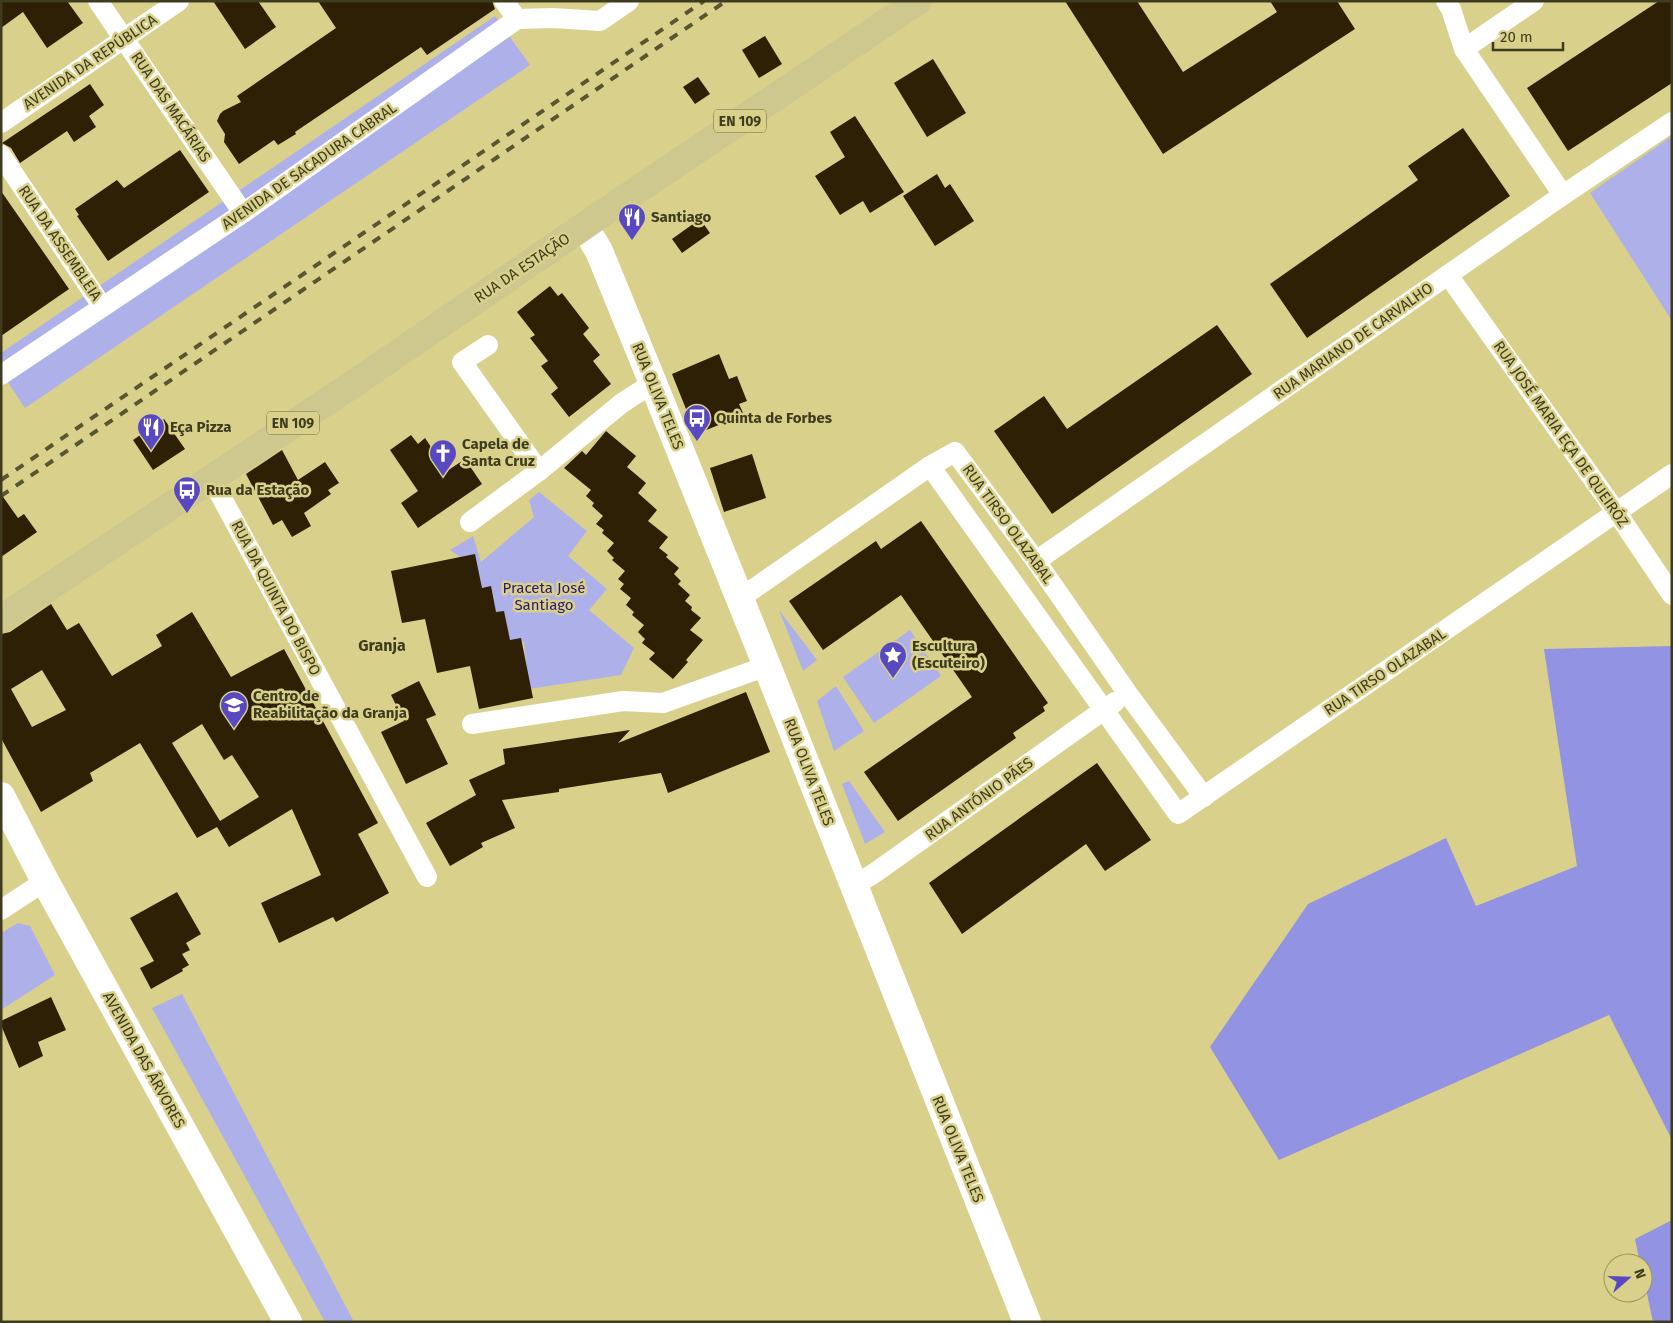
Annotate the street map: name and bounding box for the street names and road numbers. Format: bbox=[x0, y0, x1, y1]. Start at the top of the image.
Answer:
street label: AVENIDA DA REPÚBLICA bbox=[20, 10, 161, 113]
street label: RUA DAS MACÁRIAS bbox=[127, 49, 215, 165]
street label: AVENIDA DE SACADURA CABRAL bbox=[218, 98, 400, 233]
road number: EN 109 bbox=[714, 110, 766, 132]
street label: RUA DA ASSEMBLEIA bbox=[15, 182, 106, 305]
street label: RUA DA ESTAÇÃO bbox=[471, 229, 573, 307]
street label: RUA MARIANO DE CARVALHO bbox=[1270, 279, 1436, 403]
street label: RUA JOSÉ MARIA EÇA DE QUEIRÓZ bbox=[1490, 338, 1632, 531]
street label: RUA OLIVA TELES bbox=[628, 340, 688, 452]
road number: EN 109 bbox=[267, 412, 319, 434]
street label: RUA TIRSO OLAZABAL bbox=[959, 461, 1058, 588]
street label: RUA DA QUINTA DO BISPO bbox=[227, 517, 325, 679]
street label: RUA TIRSO OLAZABAL bbox=[1321, 624, 1450, 719]
street label: RUA OLIVA TELES bbox=[780, 716, 838, 828]
street label: RUA ANTÓNIO PÃES bbox=[921, 754, 1037, 844]
street label: AVENIDA DAS ÁRVORES bbox=[99, 989, 189, 1131]
street label: RUA OLIVA TELES bbox=[928, 1093, 988, 1205]

